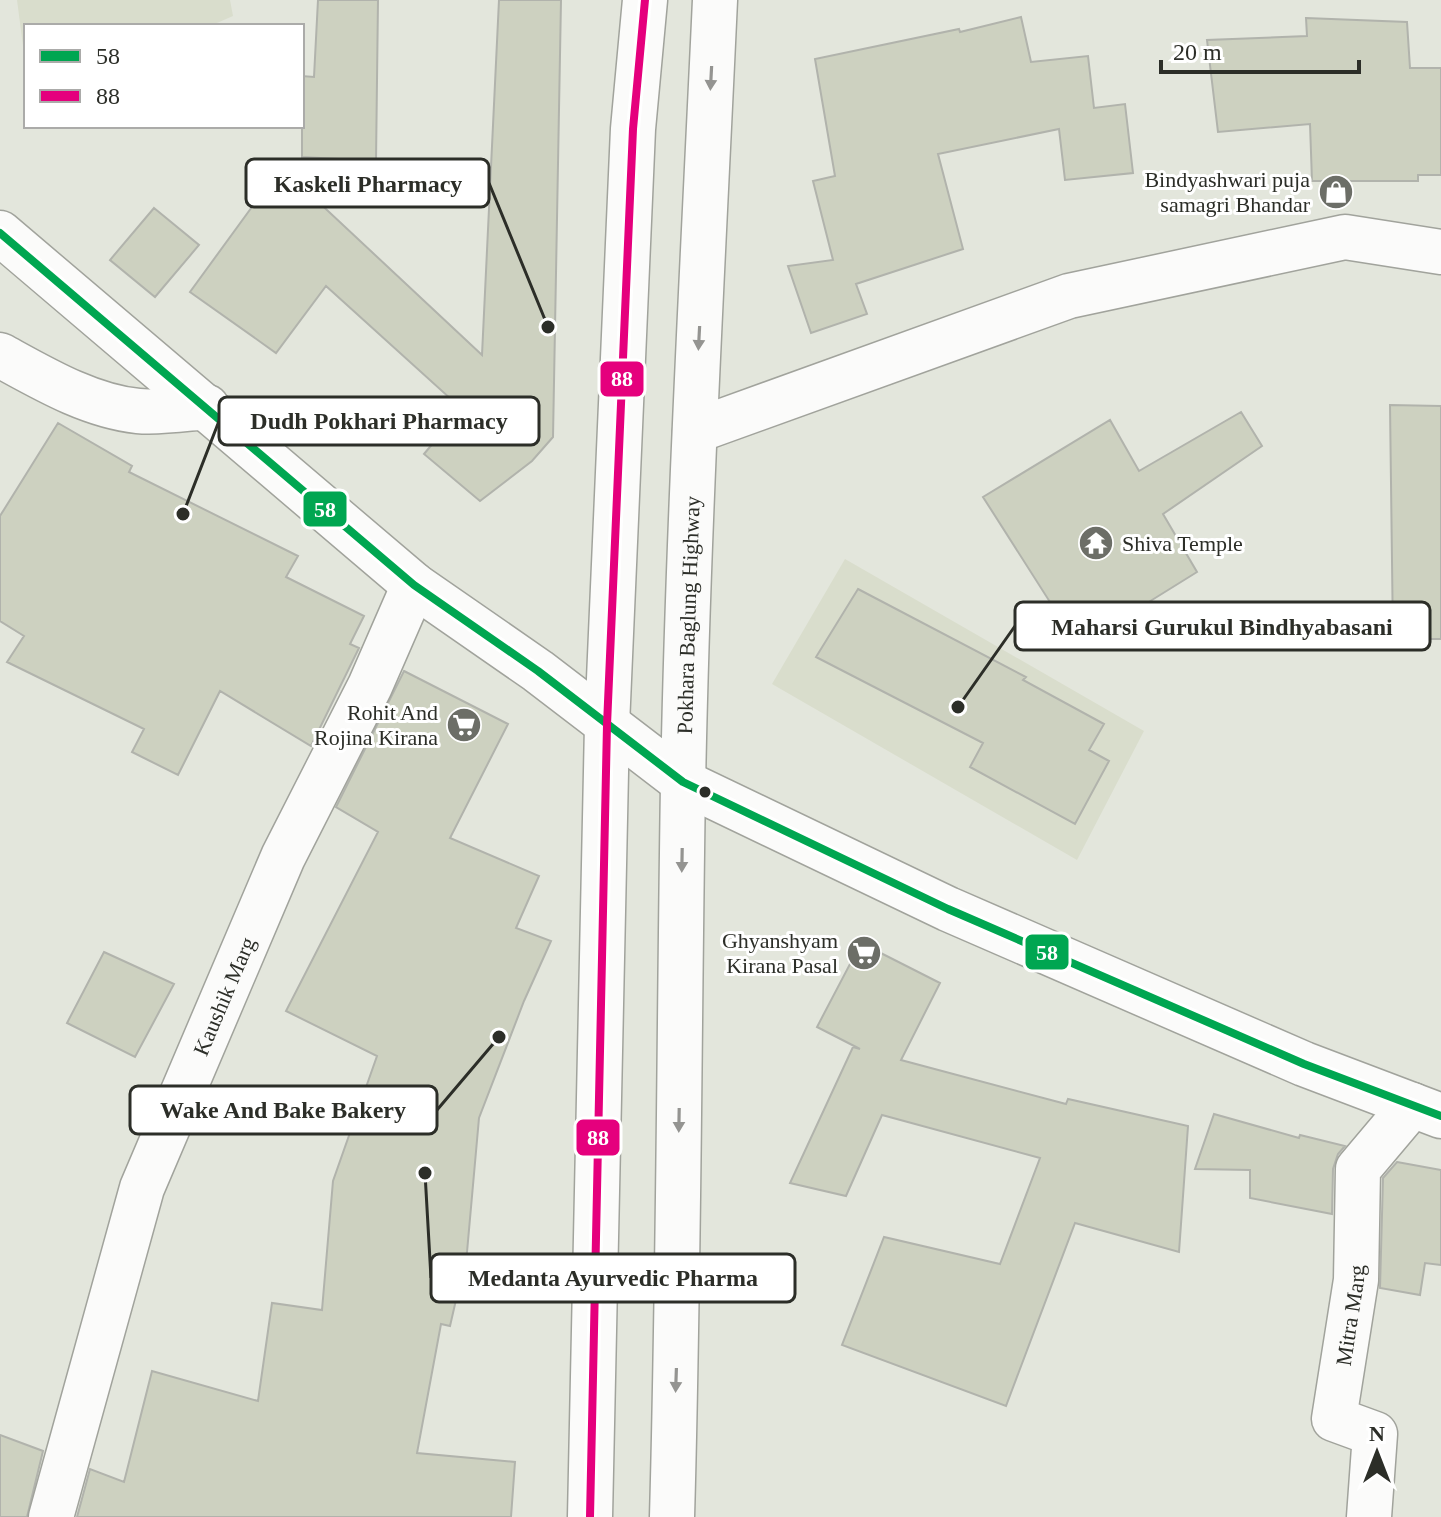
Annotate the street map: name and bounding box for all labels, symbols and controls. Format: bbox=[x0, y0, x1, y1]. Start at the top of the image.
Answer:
legend bbox=[24, 24, 304, 128]
scale bar bbox=[1161, 24, 1359, 74]
text: 20 m bbox=[1173, 39, 1222, 65]
text: 58 bbox=[96, 43, 120, 69]
one-way arrow bbox=[705, 66, 718, 91]
text: 88 bbox=[96, 83, 120, 109]
callout: Kaskeli Pharmacy bbox=[246, 159, 489, 207]
place label: Bindyashwari puja samagri Bhandar bbox=[1144, 167, 1311, 217]
text: Kaskeli Pharmacy bbox=[274, 171, 462, 197]
shop icon: Bindyashwari puja samagri Bhandar bbox=[1317, 173, 1355, 211]
one-way arrow bbox=[692, 326, 705, 351]
line badge: 88 bbox=[599, 360, 645, 398]
text: 88 bbox=[611, 366, 633, 391]
callout: Dudh Pokhari Pharmacy bbox=[219, 397, 539, 445]
text: Dudh Pokhari Pharmacy bbox=[250, 408, 508, 434]
line badge: 58 bbox=[302, 490, 348, 528]
street label: Pokhara Baglung Highway bbox=[672, 496, 705, 735]
text: 58 bbox=[314, 497, 336, 522]
temple icon: Shiva Temple bbox=[1077, 524, 1115, 562]
place label: Shiva Temple bbox=[1122, 531, 1243, 556]
callout: Maharsi Gurukul Bindhyabasani bbox=[1015, 602, 1430, 650]
text: Maharsi Gurukul Bindhyabasani bbox=[1051, 614, 1393, 640]
place label: Rohit And Rojina Kirana bbox=[314, 700, 438, 750]
supermarket icon: Rohit And Rojina Kirana bbox=[445, 706, 483, 744]
unlabelled marker bbox=[697, 784, 713, 800]
one-way arrow bbox=[676, 848, 688, 873]
place label: Ghyanshyam Kirana Pasal bbox=[722, 928, 838, 978]
street label: Kaushik Marg bbox=[188, 933, 260, 1059]
line badge: 58 bbox=[1024, 933, 1070, 971]
supermarket icon: Ghyanshyam Kirana Pasal bbox=[845, 934, 883, 972]
text: 58 bbox=[1036, 940, 1058, 965]
callout: Wake And Bake Bakery bbox=[130, 1086, 437, 1134]
text: Wake And Bake Bakery bbox=[160, 1097, 406, 1123]
one-way arrow bbox=[673, 1108, 686, 1133]
line badge: 88 bbox=[575, 1118, 621, 1157]
text: 88 bbox=[587, 1125, 609, 1150]
callout: Medanta Ayurvedic Pharma bbox=[431, 1254, 795, 1302]
text: Medanta Ayurvedic Pharma bbox=[468, 1265, 758, 1291]
street label: Mitra Marg bbox=[1331, 1265, 1369, 1367]
one-way arrow bbox=[670, 1368, 682, 1393]
north arrow bbox=[1337, 1413, 1417, 1493]
text: N bbox=[1369, 1421, 1385, 1446]

